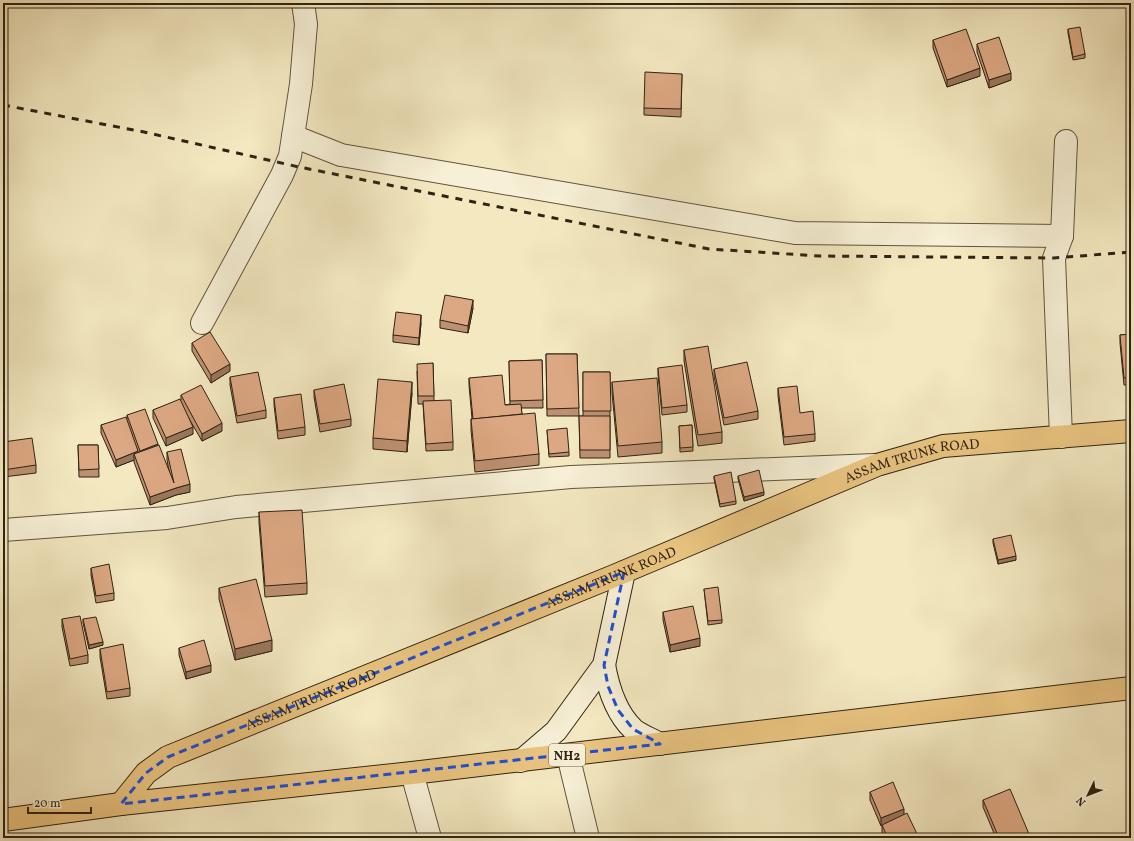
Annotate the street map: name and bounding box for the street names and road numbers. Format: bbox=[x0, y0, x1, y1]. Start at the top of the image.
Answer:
street label: ASSAM TRUNK ROAD bbox=[842, 435, 980, 489]
street label: ASSAM TRUNK ROAD bbox=[543, 543, 680, 614]
street label: ASSAM TRUNK ROAD bbox=[243, 665, 380, 736]
road number: NH2 bbox=[549, 744, 585, 766]

